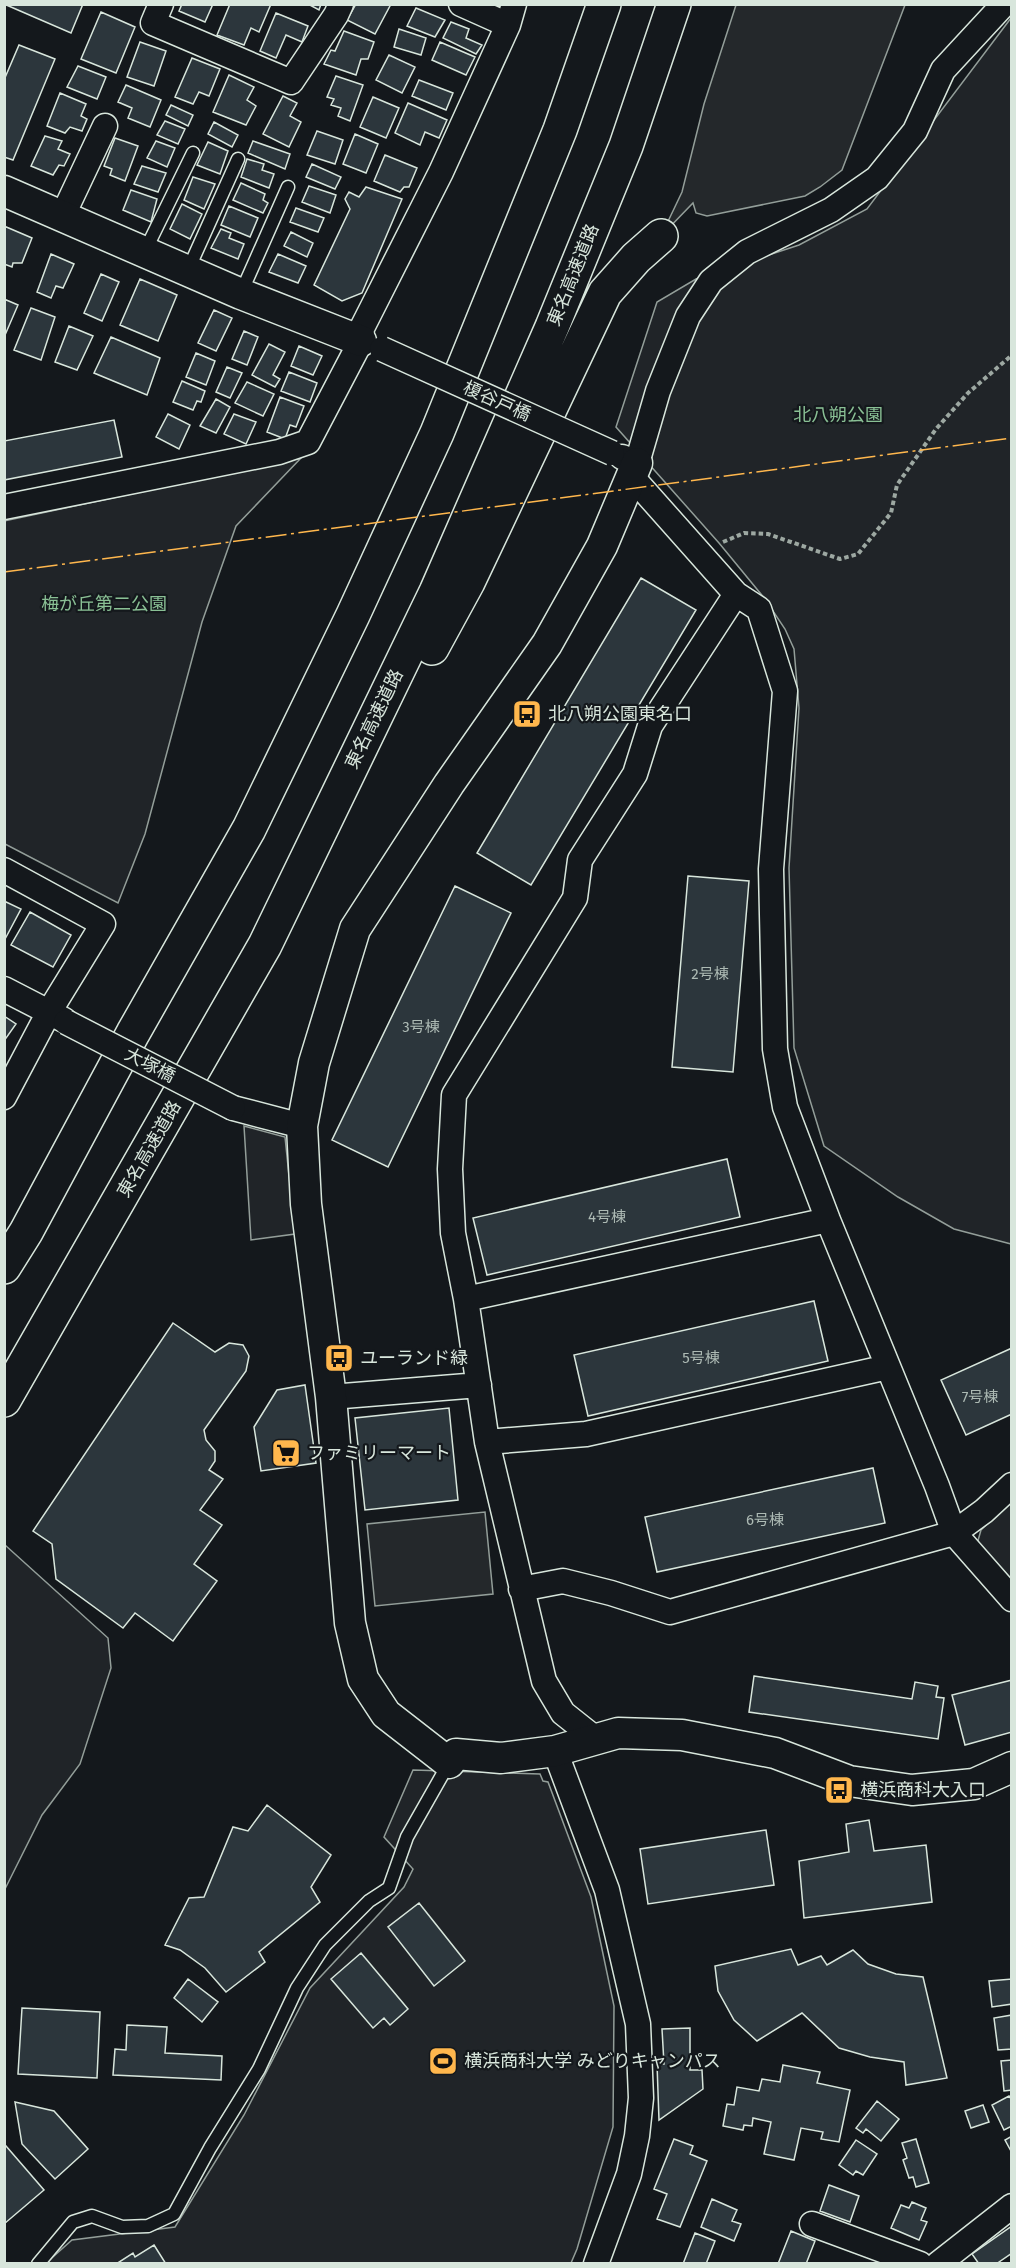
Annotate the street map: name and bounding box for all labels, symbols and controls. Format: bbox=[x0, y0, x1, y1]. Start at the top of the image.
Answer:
street label: 東名高速道路 bbox=[543, 221, 603, 329]
street label: 榎谷戸橋 bbox=[460, 376, 534, 426]
park label: 北八朔公園 bbox=[793, 404, 883, 426]
park label: 梅が丘第二公園 bbox=[41, 593, 167, 615]
street label: 東名高速道路 bbox=[340, 666, 408, 772]
bus stop icon: 北八朔公園東名口 bbox=[511, 698, 543, 730]
place label: 北八朔公園東名口 bbox=[548, 703, 692, 725]
house number: 2号棟 bbox=[691, 965, 729, 983]
house number: 3号棟 bbox=[402, 1018, 440, 1036]
street label: 大塚橋 bbox=[121, 1043, 179, 1087]
street label: 東名高速道路 bbox=[112, 1097, 186, 1201]
house number: 4号棟 bbox=[588, 1208, 626, 1226]
bus stop icon: ユーランド緑 bbox=[323, 1342, 355, 1374]
place label: ユーランド緑 bbox=[360, 1347, 468, 1369]
house number: 5号棟 bbox=[682, 1349, 720, 1367]
house number: 7号棟 bbox=[962, 1388, 998, 1406]
supermarket icon: ファミリーマート bbox=[270, 1437, 302, 1469]
place label: ファミリーマート bbox=[307, 1442, 451, 1464]
house number: 6号棟 bbox=[746, 1511, 784, 1529]
bus stop icon: 横浜商科大入口 bbox=[823, 1774, 855, 1806]
place label: 横浜商科大入口 bbox=[860, 1779, 986, 1801]
sports icon: 横浜商科大学 みどりキャンパス bbox=[427, 2045, 459, 2077]
place label: 横浜商科大学 みどりキャンパス bbox=[464, 2050, 721, 2072]

